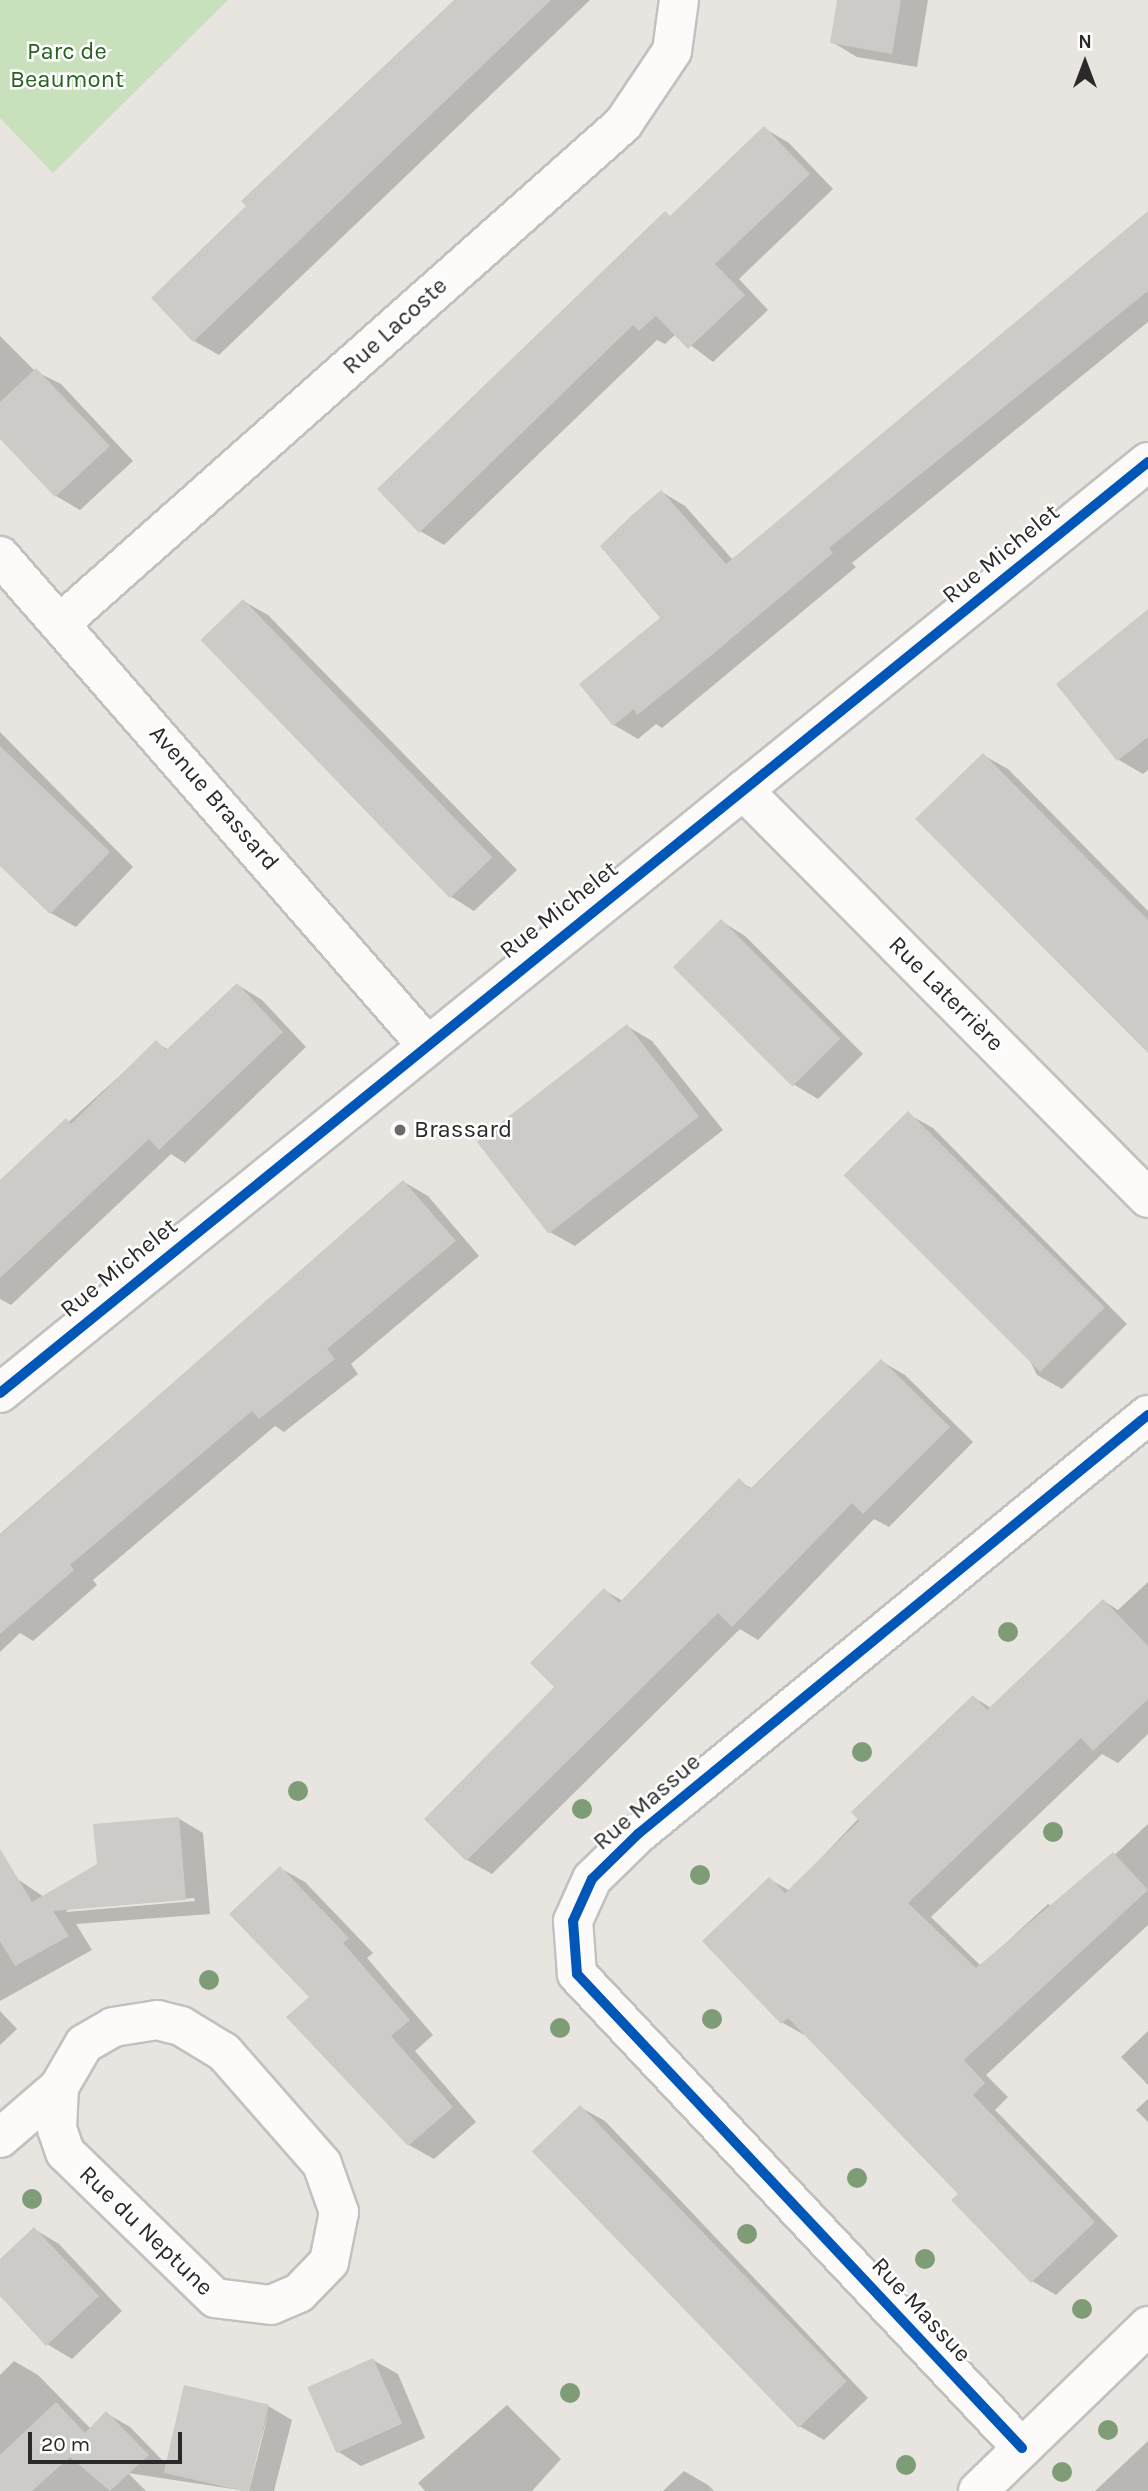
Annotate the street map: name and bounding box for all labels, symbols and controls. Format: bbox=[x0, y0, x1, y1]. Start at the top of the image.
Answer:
north arrow bbox=[1050, 28, 1120, 98]
text: N bbox=[1078, 31, 1092, 53]
park label: Parc de Beaumont bbox=[10, 38, 124, 94]
street label: Rue Lacoste bbox=[337, 271, 453, 381]
street label: Rue Michelet bbox=[937, 498, 1065, 610]
street label: Avenue Brassard bbox=[143, 720, 285, 876]
street label: Rue Michelet bbox=[494, 855, 624, 965]
street label: Rue Laterrière bbox=[882, 930, 1010, 1058]
place label: Brassard bbox=[414, 1116, 512, 1144]
marker: Brassard bbox=[392, 1122, 408, 1138]
street label: Rue Michelet bbox=[55, 1212, 183, 1324]
street label: Rue Massue bbox=[587, 1748, 707, 1856]
street label: Rue du Neptune bbox=[73, 2160, 219, 2302]
street label: Rue Massue bbox=[865, 2252, 977, 2368]
scale bar bbox=[32, 2418, 186, 2462]
text: 20 m bbox=[41, 2432, 90, 2456]

